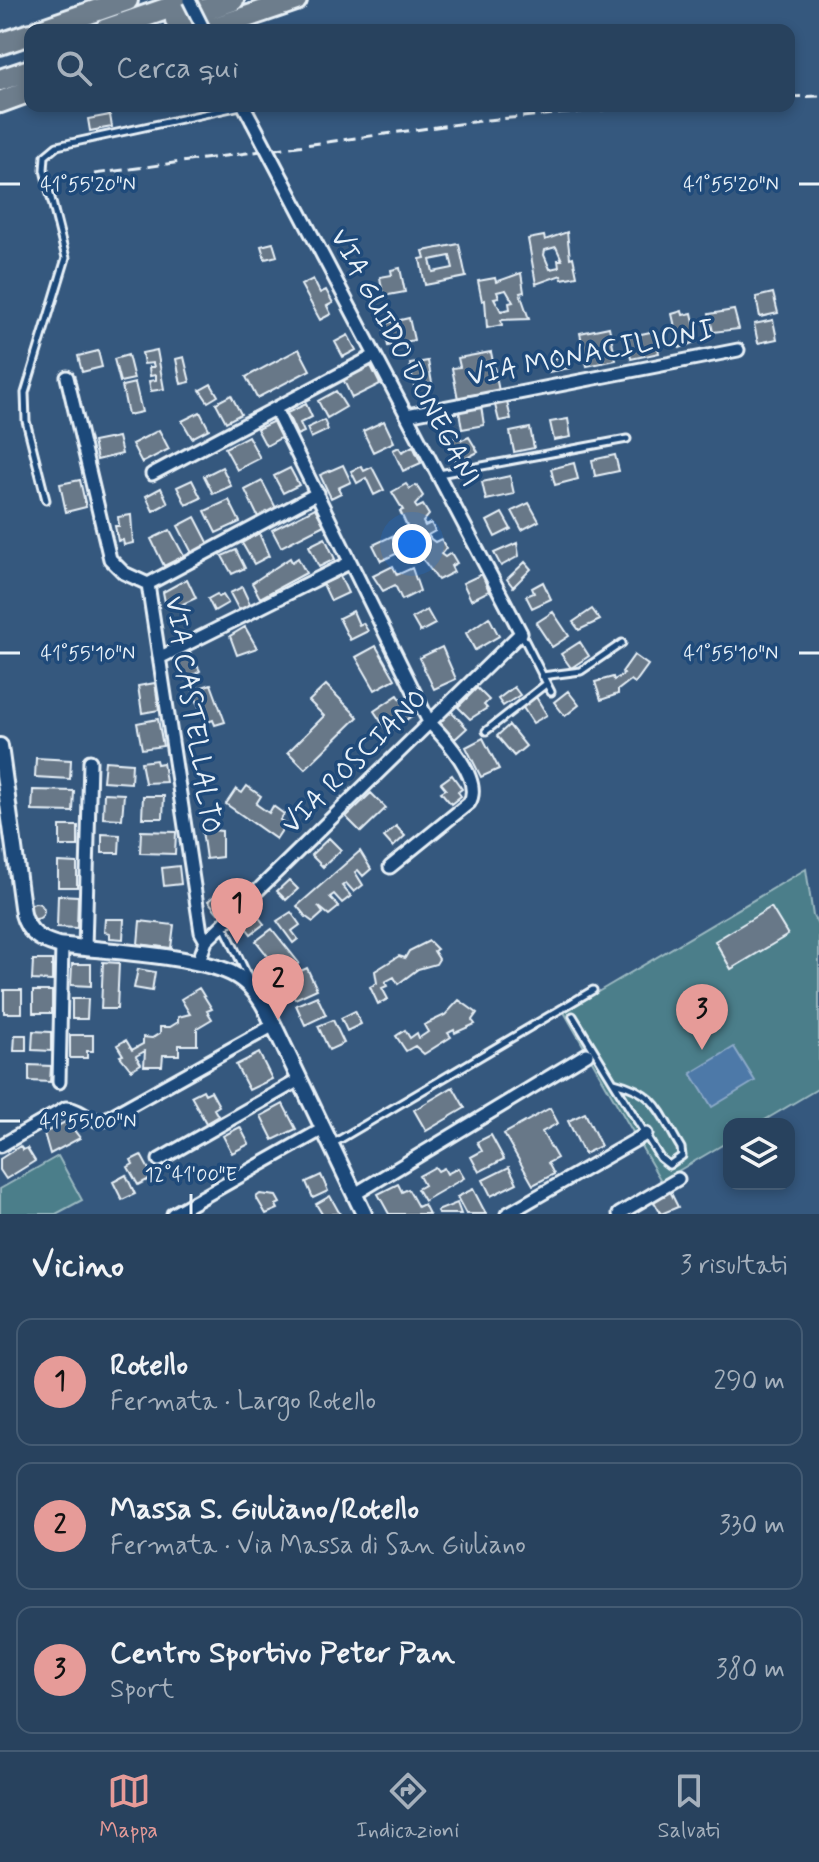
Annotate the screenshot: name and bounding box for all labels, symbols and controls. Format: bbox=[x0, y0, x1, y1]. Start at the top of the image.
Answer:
search box bbox=[24, 24, 795, 112]
icon: search bbox=[52, 46, 96, 90]
text: Cerca qui bbox=[116, 49, 239, 88]
text: 41°55'20"N bbox=[40, 172, 136, 199]
text: 41°55'20"N bbox=[683, 172, 779, 199]
street label: VIA GUIDO DONEGANI bbox=[320, 222, 488, 494]
street label: VIA MONACILIONI bbox=[465, 312, 717, 396]
your location bbox=[392, 524, 432, 564]
street label: VIA CASTELLALTO bbox=[155, 594, 229, 836]
text: 41°55'10"N bbox=[41, 641, 135, 668]
text: 41°55'10"N bbox=[684, 641, 778, 668]
street label: VIA ROSCIANO bbox=[274, 681, 436, 843]
pin: 1 bbox=[211, 878, 263, 944]
pin: 2 bbox=[252, 954, 304, 1020]
pin: 3 bbox=[676, 984, 728, 1050]
text: 41°55'00"N bbox=[39, 1109, 137, 1136]
map controls bbox=[723, 1118, 795, 1190]
button: layers bbox=[723, 1118, 795, 1190]
text: 12°41'00"E bbox=[145, 1162, 237, 1189]
text: Vicino bbox=[32, 1244, 124, 1289]
text: 3 risultati bbox=[680, 1249, 787, 1283]
text: Rotello bbox=[110, 1346, 188, 1385]
text: 1 bbox=[54, 1365, 66, 1399]
text: 290 m bbox=[713, 1365, 785, 1399]
text: Fermata · Largo Rotello bbox=[110, 1385, 376, 1419]
text: Massa S. Giuliano/Rotello bbox=[110, 1490, 419, 1529]
text: 2 bbox=[54, 1509, 66, 1543]
text: 330 m bbox=[719, 1509, 785, 1543]
text: Fermata · Via Massa di San Giuliano bbox=[110, 1529, 526, 1563]
text: Centro Sportivo Peter Pan bbox=[110, 1634, 455, 1673]
text: 3 bbox=[54, 1653, 66, 1687]
text: 380 m bbox=[716, 1653, 785, 1687]
text: Sport bbox=[110, 1673, 174, 1707]
tab: Mappa bbox=[99, 1769, 158, 1845]
tab: Indicazioni bbox=[356, 1769, 459, 1845]
tab: Salvati bbox=[658, 1769, 720, 1845]

